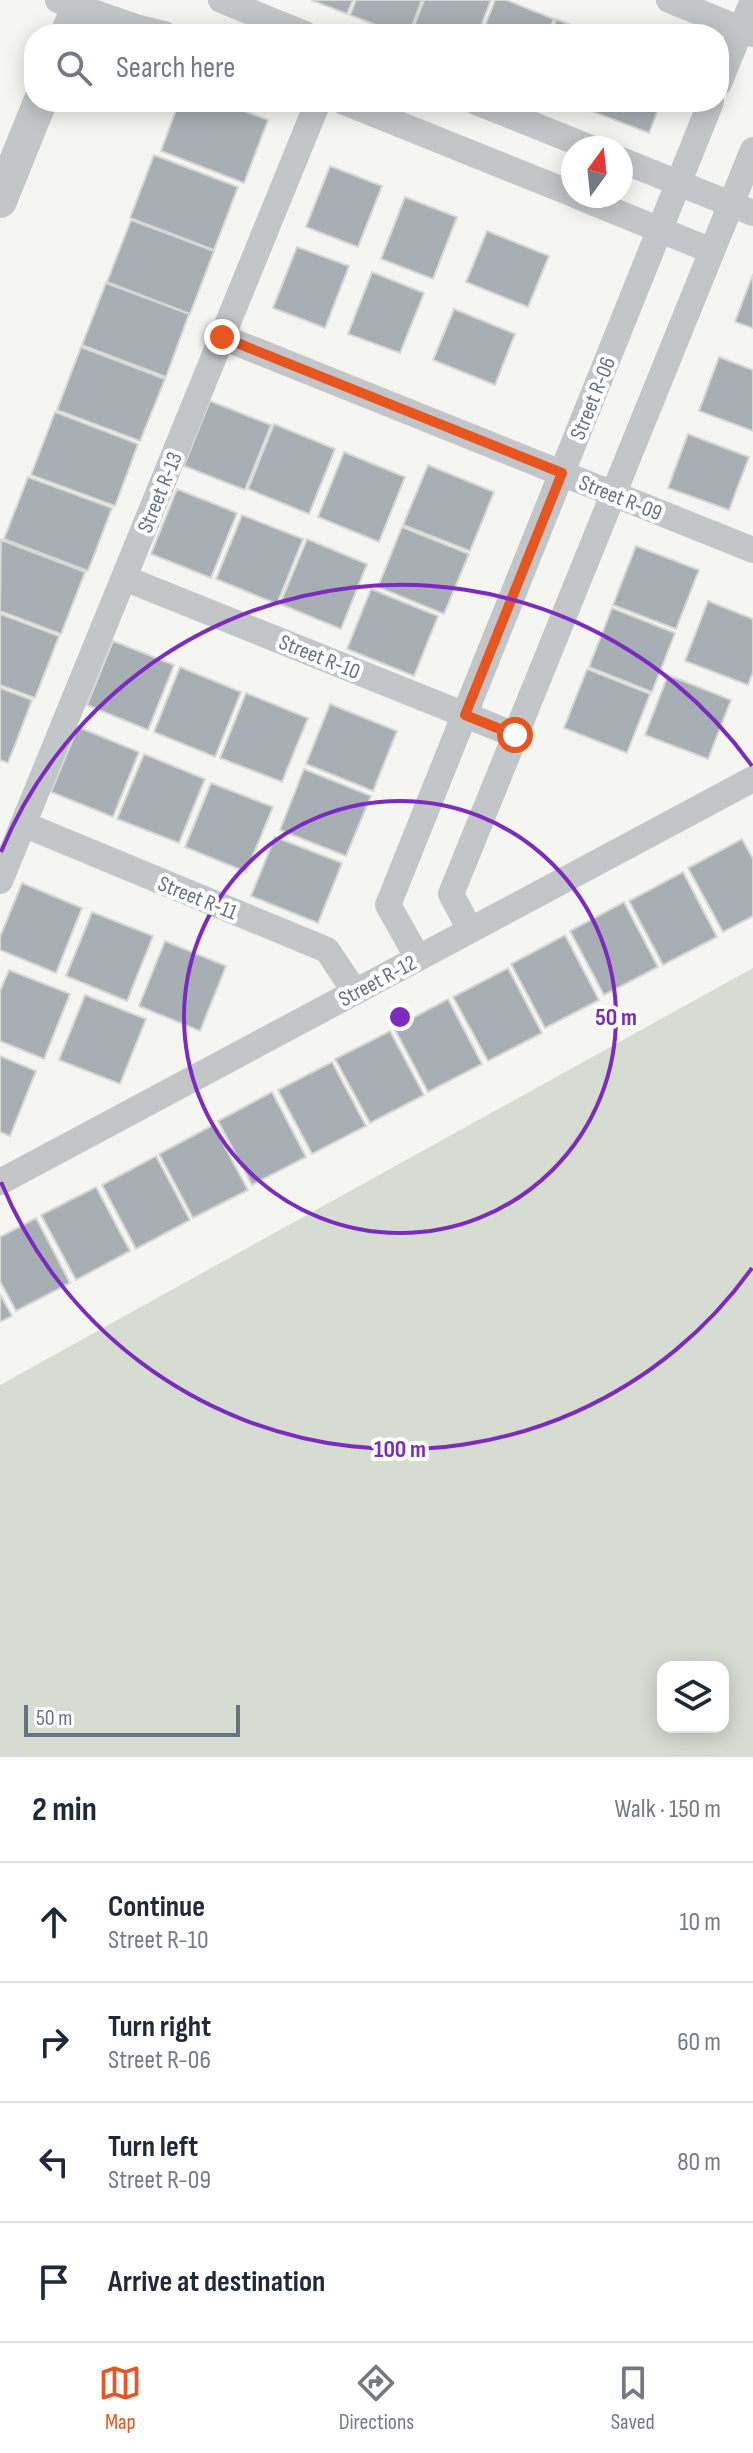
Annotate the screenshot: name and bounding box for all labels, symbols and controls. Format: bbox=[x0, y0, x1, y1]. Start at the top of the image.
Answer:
search box bbox=[24, 24, 729, 112]
icon: search bbox=[52, 46, 96, 90]
text: Search here bbox=[116, 50, 235, 86]
north arrow bbox=[561, 136, 633, 208]
route end bbox=[204, 319, 240, 355]
street label: Street R-06 bbox=[565, 353, 622, 444]
street label: Street R-13 bbox=[132, 448, 189, 537]
street label: Street R-09 bbox=[575, 470, 666, 527]
street label: Street R-10 bbox=[275, 629, 364, 686]
route start bbox=[497, 717, 533, 753]
street label: Street R-11 bbox=[154, 870, 241, 927]
street label: Street R-12 bbox=[334, 950, 421, 1013]
centre of rings bbox=[386, 1003, 414, 1031]
text: 50 m bbox=[595, 1003, 637, 1032]
text: 100 m bbox=[374, 1435, 426, 1464]
map controls bbox=[657, 1661, 729, 1733]
button: layers bbox=[657, 1661, 729, 1733]
scale bar bbox=[24, 1701, 240, 1737]
text: 50 m bbox=[36, 1705, 72, 1732]
text: 2 min bbox=[32, 1789, 97, 1830]
text: Walk · 150 m bbox=[615, 1794, 721, 1825]
text: Continue bbox=[108, 1889, 205, 1925]
icon: ahead bbox=[32, 1900, 76, 1944]
text: 10 m bbox=[679, 1907, 721, 1938]
text: Street R-10 bbox=[108, 1925, 209, 1956]
text: Turn right bbox=[108, 2009, 211, 2045]
icon: right bbox=[32, 2020, 76, 2064]
text: 60 m bbox=[677, 2027, 721, 2058]
text: Street R-06 bbox=[108, 2045, 211, 2076]
text: Turn left bbox=[108, 2129, 198, 2165]
icon: left bbox=[32, 2140, 76, 2184]
text: 80 m bbox=[677, 2147, 721, 2178]
text: Street R-09 bbox=[108, 2165, 211, 2196]
icon: arrive bbox=[32, 2260, 76, 2304]
text: Arrive at destination bbox=[108, 2264, 325, 2300]
tab: Map bbox=[98, 2361, 142, 2436]
tab: Directions bbox=[339, 2361, 414, 2436]
tab: Saved bbox=[611, 2361, 655, 2436]

